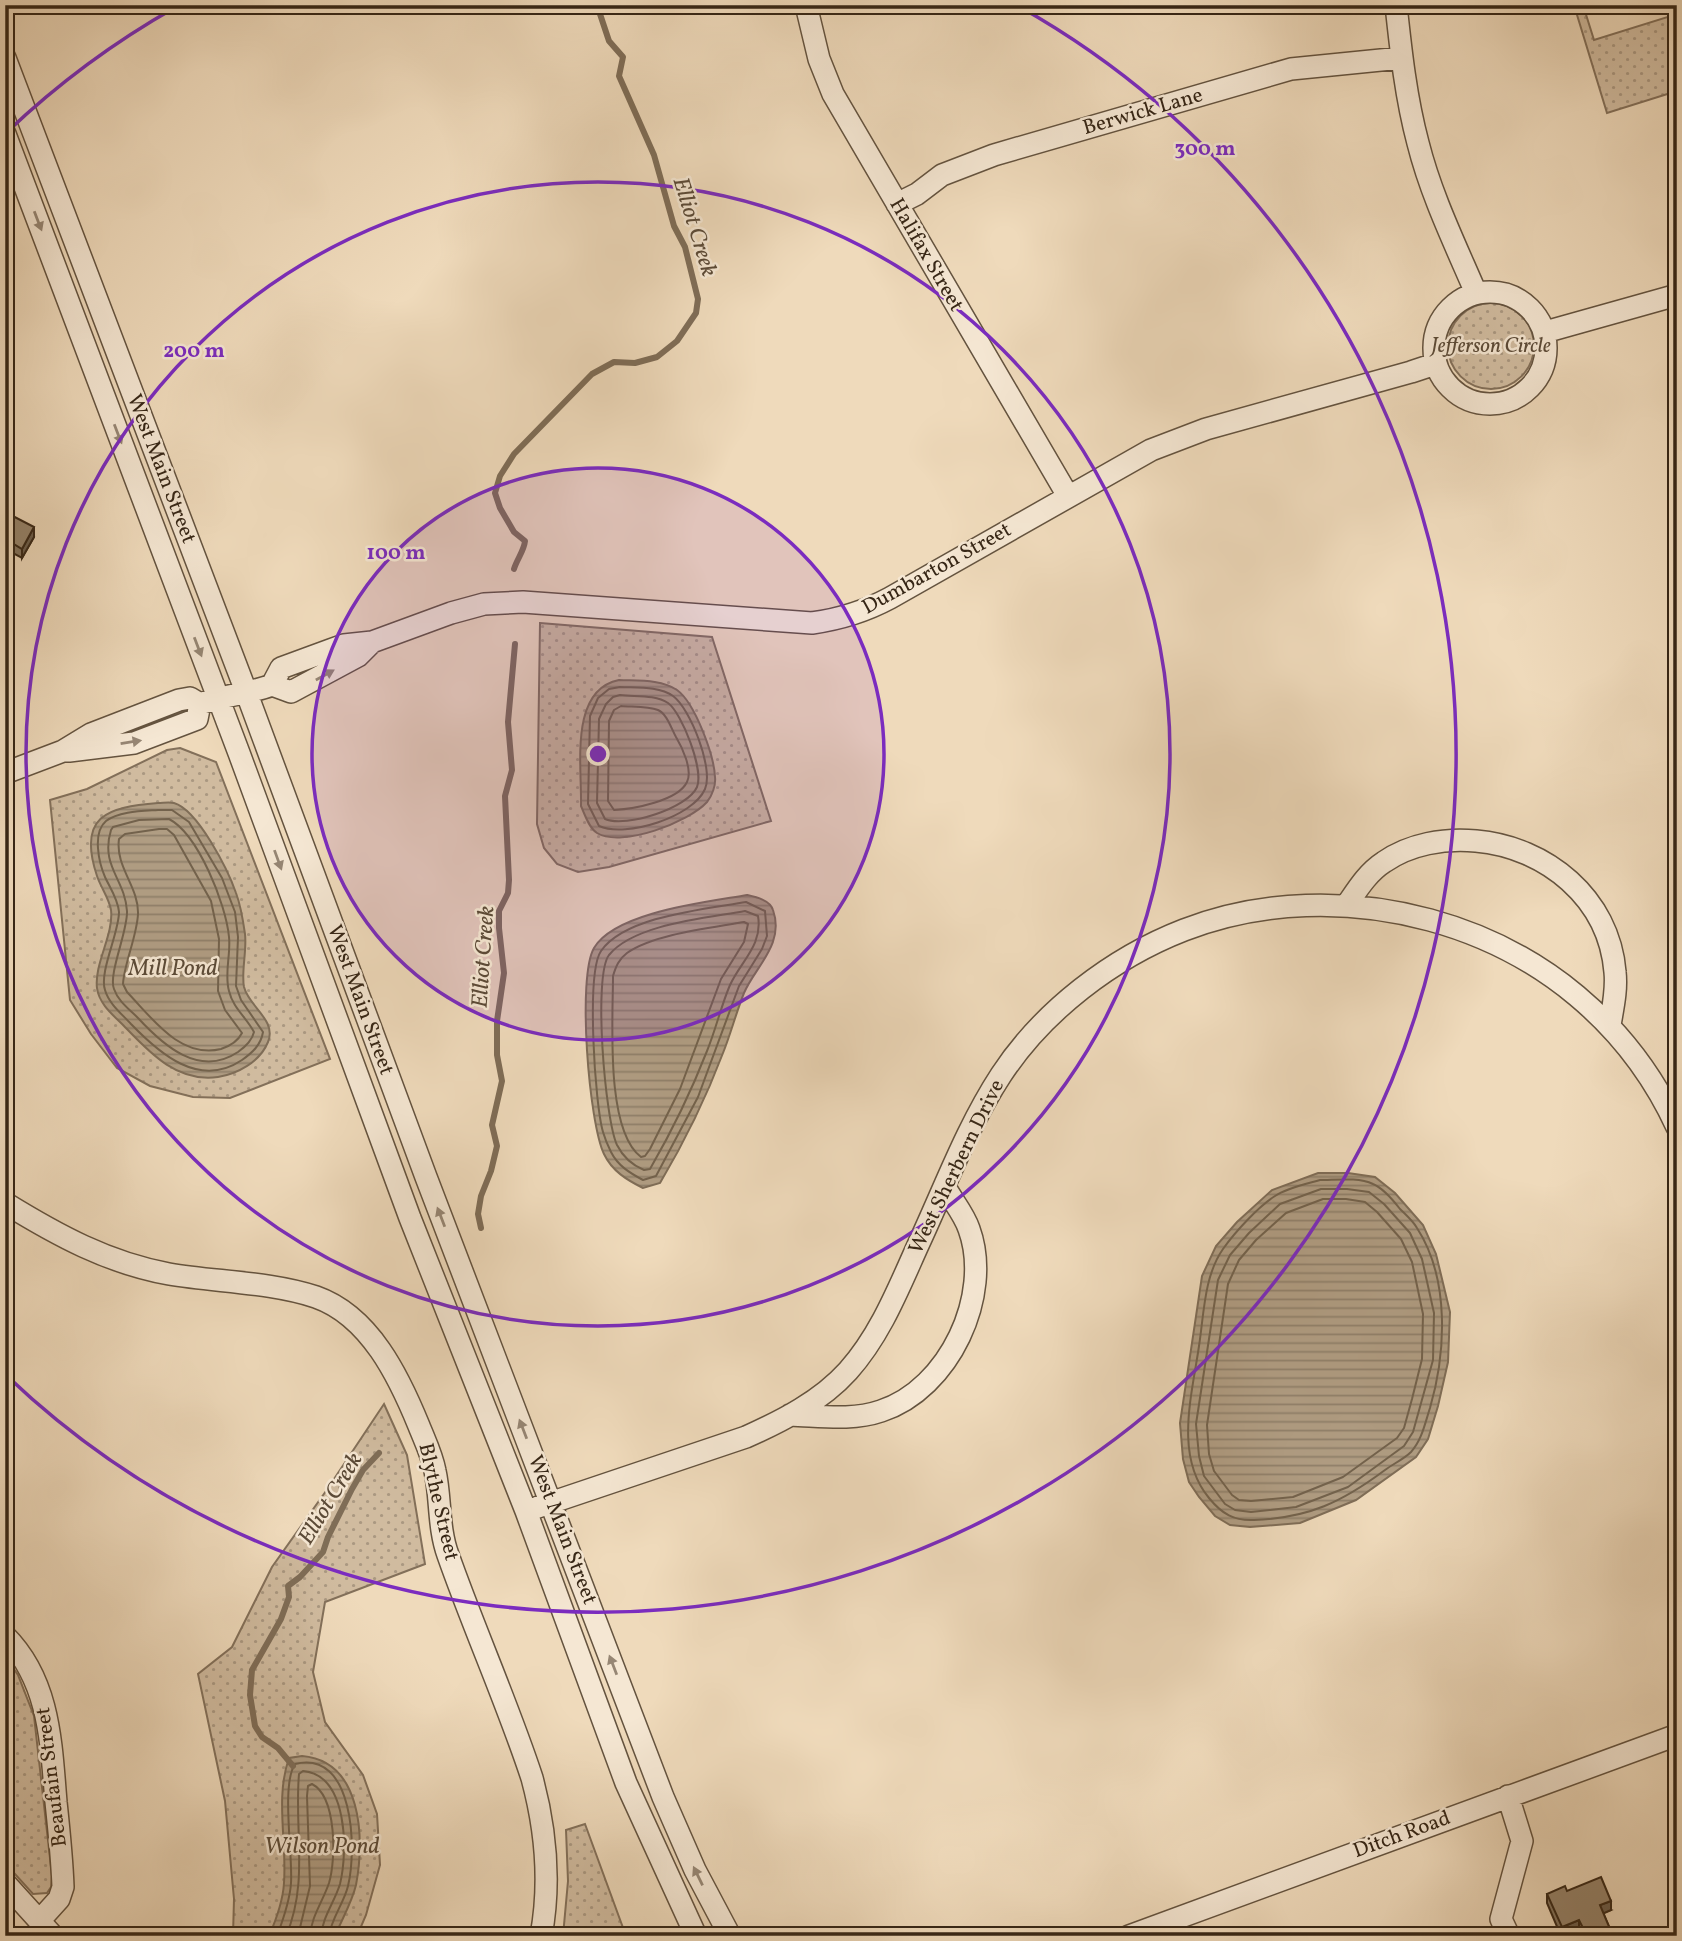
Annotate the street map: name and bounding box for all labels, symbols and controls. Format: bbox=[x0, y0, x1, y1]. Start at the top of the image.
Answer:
street label: Berwick Lane bbox=[1080, 81, 1206, 143]
text: 300 m bbox=[1175, 135, 1235, 164]
water label: Elliot Creek bbox=[664, 173, 724, 281]
street label: Halifax Street bbox=[882, 193, 970, 317]
one-way arrow bbox=[33, 211, 44, 232]
park label: Jefferson Circle bbox=[1429, 332, 1551, 361]
text: 200 m bbox=[163, 337, 225, 366]
street label: West Main Street bbox=[119, 390, 203, 548]
one-way arrow bbox=[113, 424, 124, 445]
street label: Dumbarton Street bbox=[857, 516, 1017, 622]
text: 100 m bbox=[366, 539, 426, 568]
one-way arrow bbox=[193, 637, 204, 658]
one-way arrow bbox=[315, 669, 334, 681]
one-way arrow bbox=[120, 736, 142, 747]
centre of rings bbox=[586, 742, 610, 766]
one-way arrow bbox=[273, 850, 284, 871]
water label: Elliot Creek bbox=[464, 904, 504, 1009]
street label: West Main Street bbox=[319, 921, 401, 1079]
water label: Mill Pond bbox=[127, 953, 218, 985]
street label: West Sherbern Drive bbox=[902, 1075, 1012, 1259]
one-way arrow bbox=[436, 1206, 447, 1227]
one-way arrow bbox=[518, 1419, 529, 1440]
street label: Blythe Street bbox=[410, 1440, 466, 1564]
water label: Elliot Creek bbox=[291, 1447, 371, 1551]
street label: West Main Street bbox=[520, 1451, 604, 1609]
one-way arrow bbox=[607, 1654, 618, 1675]
street label: Beaufain Street bbox=[29, 1705, 75, 1849]
street label: Ditch Road bbox=[1349, 1804, 1455, 1866]
water label: Wilson Pond bbox=[264, 1831, 380, 1863]
one-way arrow bbox=[692, 1866, 703, 1886]

